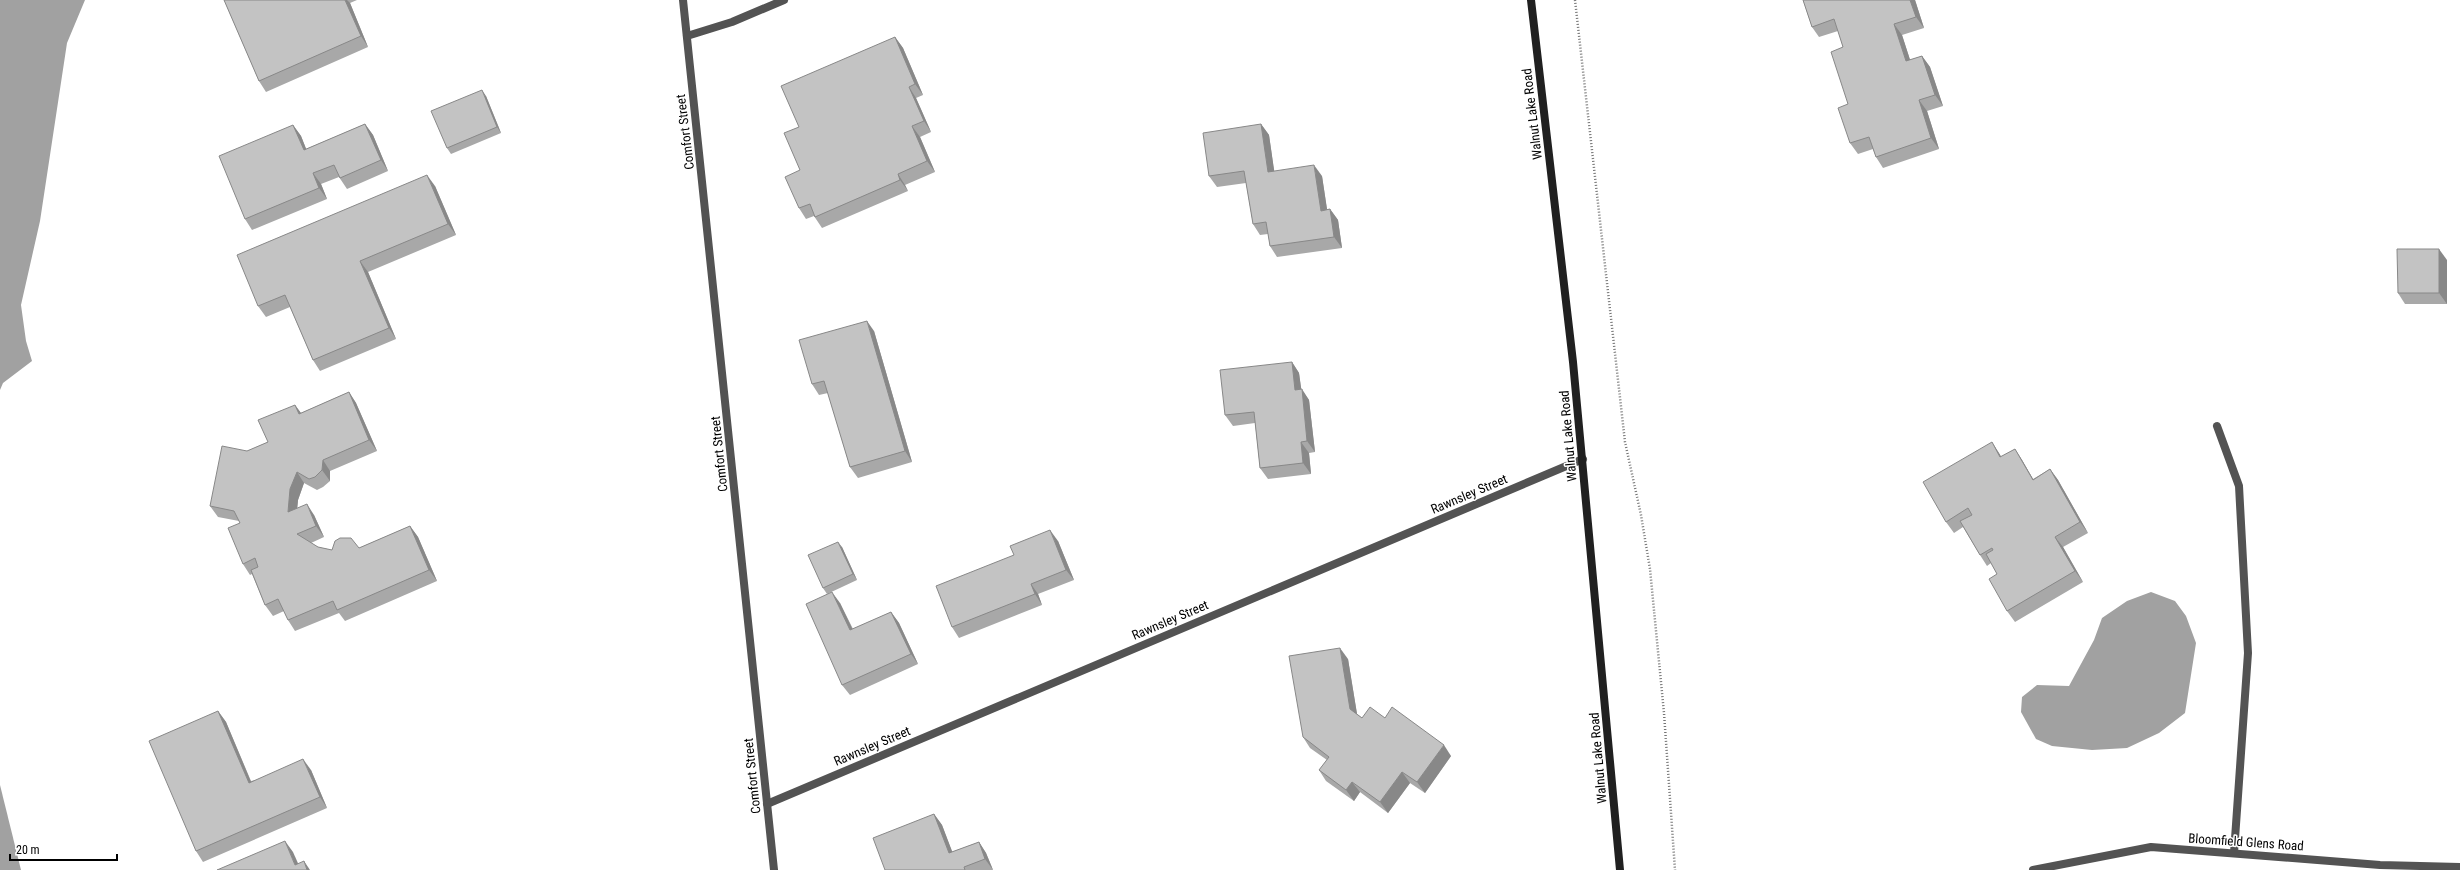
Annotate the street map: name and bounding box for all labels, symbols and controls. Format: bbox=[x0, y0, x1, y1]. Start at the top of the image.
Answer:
street label: Walnut Lake Road bbox=[1519, 68, 1545, 160]
street label: Comfort Street bbox=[673, 93, 697, 171]
street label: Walnut Lake Road bbox=[1557, 390, 1579, 482]
street label: Comfort Street bbox=[708, 415, 730, 493]
street label: Rawnsley Street bbox=[1428, 471, 1510, 517]
street label: Rawnsley Street bbox=[1129, 597, 1211, 643]
street label: Walnut Lake Road bbox=[1587, 712, 1609, 804]
street label: Rawnsley Street bbox=[831, 723, 913, 769]
street label: Comfort Street bbox=[741, 737, 763, 815]
street label: Bloomfield Glens Road bbox=[2188, 830, 2304, 854]
scale bar bbox=[10, 836, 117, 862]
text: 20 m bbox=[16, 843, 40, 857]

